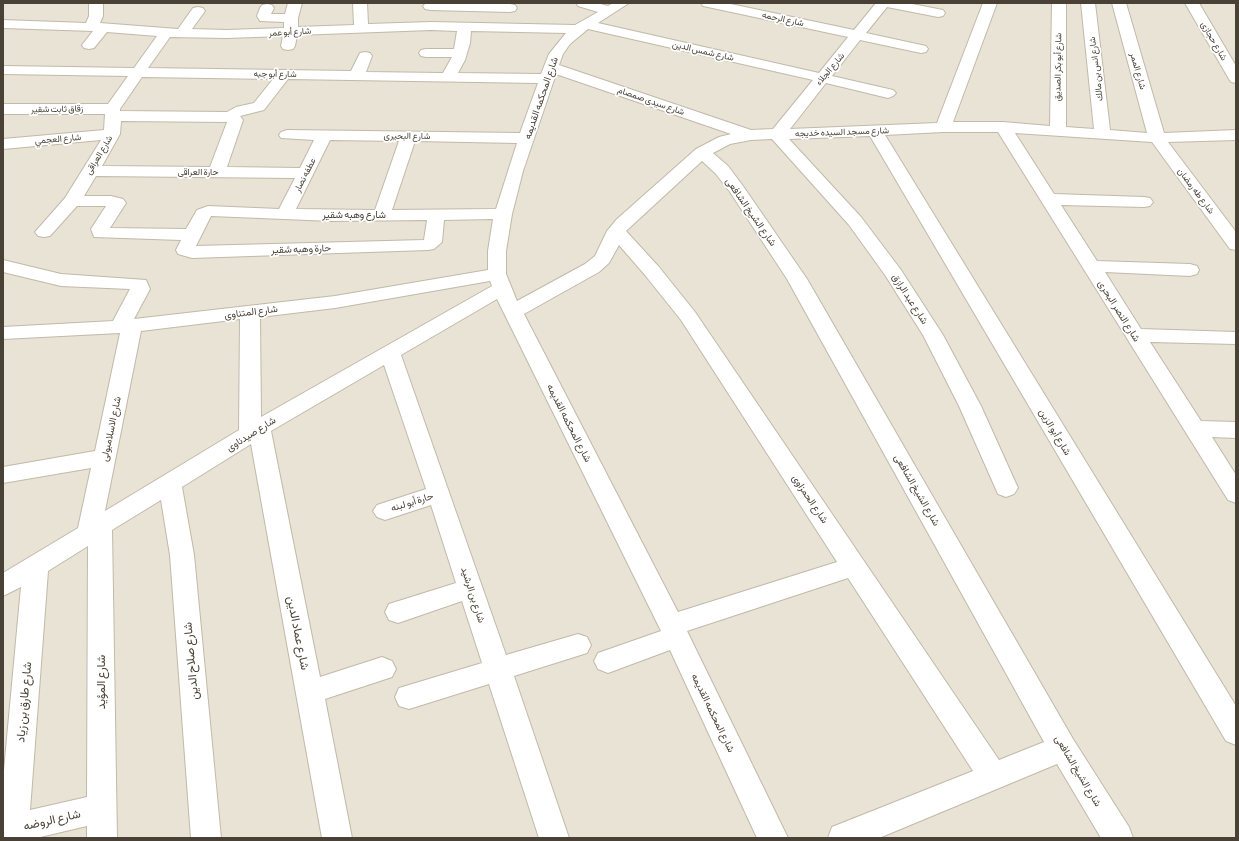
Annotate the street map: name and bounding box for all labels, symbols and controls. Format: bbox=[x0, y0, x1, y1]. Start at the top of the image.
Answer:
street label: شارع الرحمه bbox=[761, 9, 805, 29]
street label: شارع حجازى bbox=[1199, 20, 1229, 62]
street label: شارع أبو عمر bbox=[268, 25, 312, 39]
street label: شارع أبو بكر الصديق bbox=[1052, 33, 1064, 101]
street label: شارع انس بن مالك bbox=[1087, 36, 1105, 102]
street label: شارع شمس الدين bbox=[671, 39, 735, 63]
street label: شارع الجلاء bbox=[813, 51, 847, 87]
street label: شارع الممر bbox=[1128, 51, 1148, 91]
street label: شارع المحكمه القديمه bbox=[521, 55, 561, 141]
street label: شارع أبو جبه bbox=[253, 68, 297, 80]
street label: شارع سيدى صمصام bbox=[616, 84, 686, 118]
street label: زقاق ثابت شقير bbox=[31, 103, 83, 115]
street label: شارع مسجد السيده خديجه bbox=[795, 125, 889, 139]
street label: شارع البحيرى bbox=[384, 130, 430, 142]
street label: شارع العجمي bbox=[34, 132, 82, 146]
street label: شارع العراقى bbox=[83, 133, 115, 177]
street label: عطفه نصار bbox=[292, 156, 318, 194]
street label: شارع طه رمضان bbox=[1175, 166, 1217, 216]
street label: حارة العراقى bbox=[178, 167, 218, 177]
street label: شارع الشيخ الشافعى bbox=[723, 176, 779, 248]
street label: شارع وهبه شقير bbox=[322, 209, 386, 221]
street label: حارة وهبه شقير bbox=[271, 242, 331, 256]
street label: شارع عبد الرازق bbox=[889, 272, 931, 326]
street label: شارع النصر البحرى bbox=[1095, 278, 1143, 344]
street label: شارع المتناوى bbox=[224, 303, 278, 321]
street label: شارع المحكمه القديمه bbox=[544, 382, 594, 464]
street label: شارع الاسلامبولى bbox=[98, 395, 124, 463]
street label: شارع أبو الزين bbox=[1036, 406, 1074, 458]
street label: شارع صيدناوى bbox=[224, 414, 278, 454]
street label: شارع الشيخ الشافعى bbox=[892, 452, 942, 528]
street label: شارع الحمزاوى bbox=[789, 472, 831, 526]
street label: حارة أبو لبنه bbox=[389, 490, 435, 514]
street label: شارع بن الرشيد bbox=[458, 566, 488, 624]
street label: شارع عماد الدين bbox=[284, 595, 312, 671]
street label: شارع صلاح الدين bbox=[180, 621, 202, 701]
street label: شارع المؤيد bbox=[94, 655, 108, 709]
street label: شارع طارق بن زياد bbox=[13, 661, 35, 743]
street label: شارع المحكمه القديمه bbox=[689, 672, 737, 754]
street label: شارع الشيخ الشافعى bbox=[1052, 733, 1104, 809]
street label: شارع الروضه bbox=[22, 806, 82, 834]

